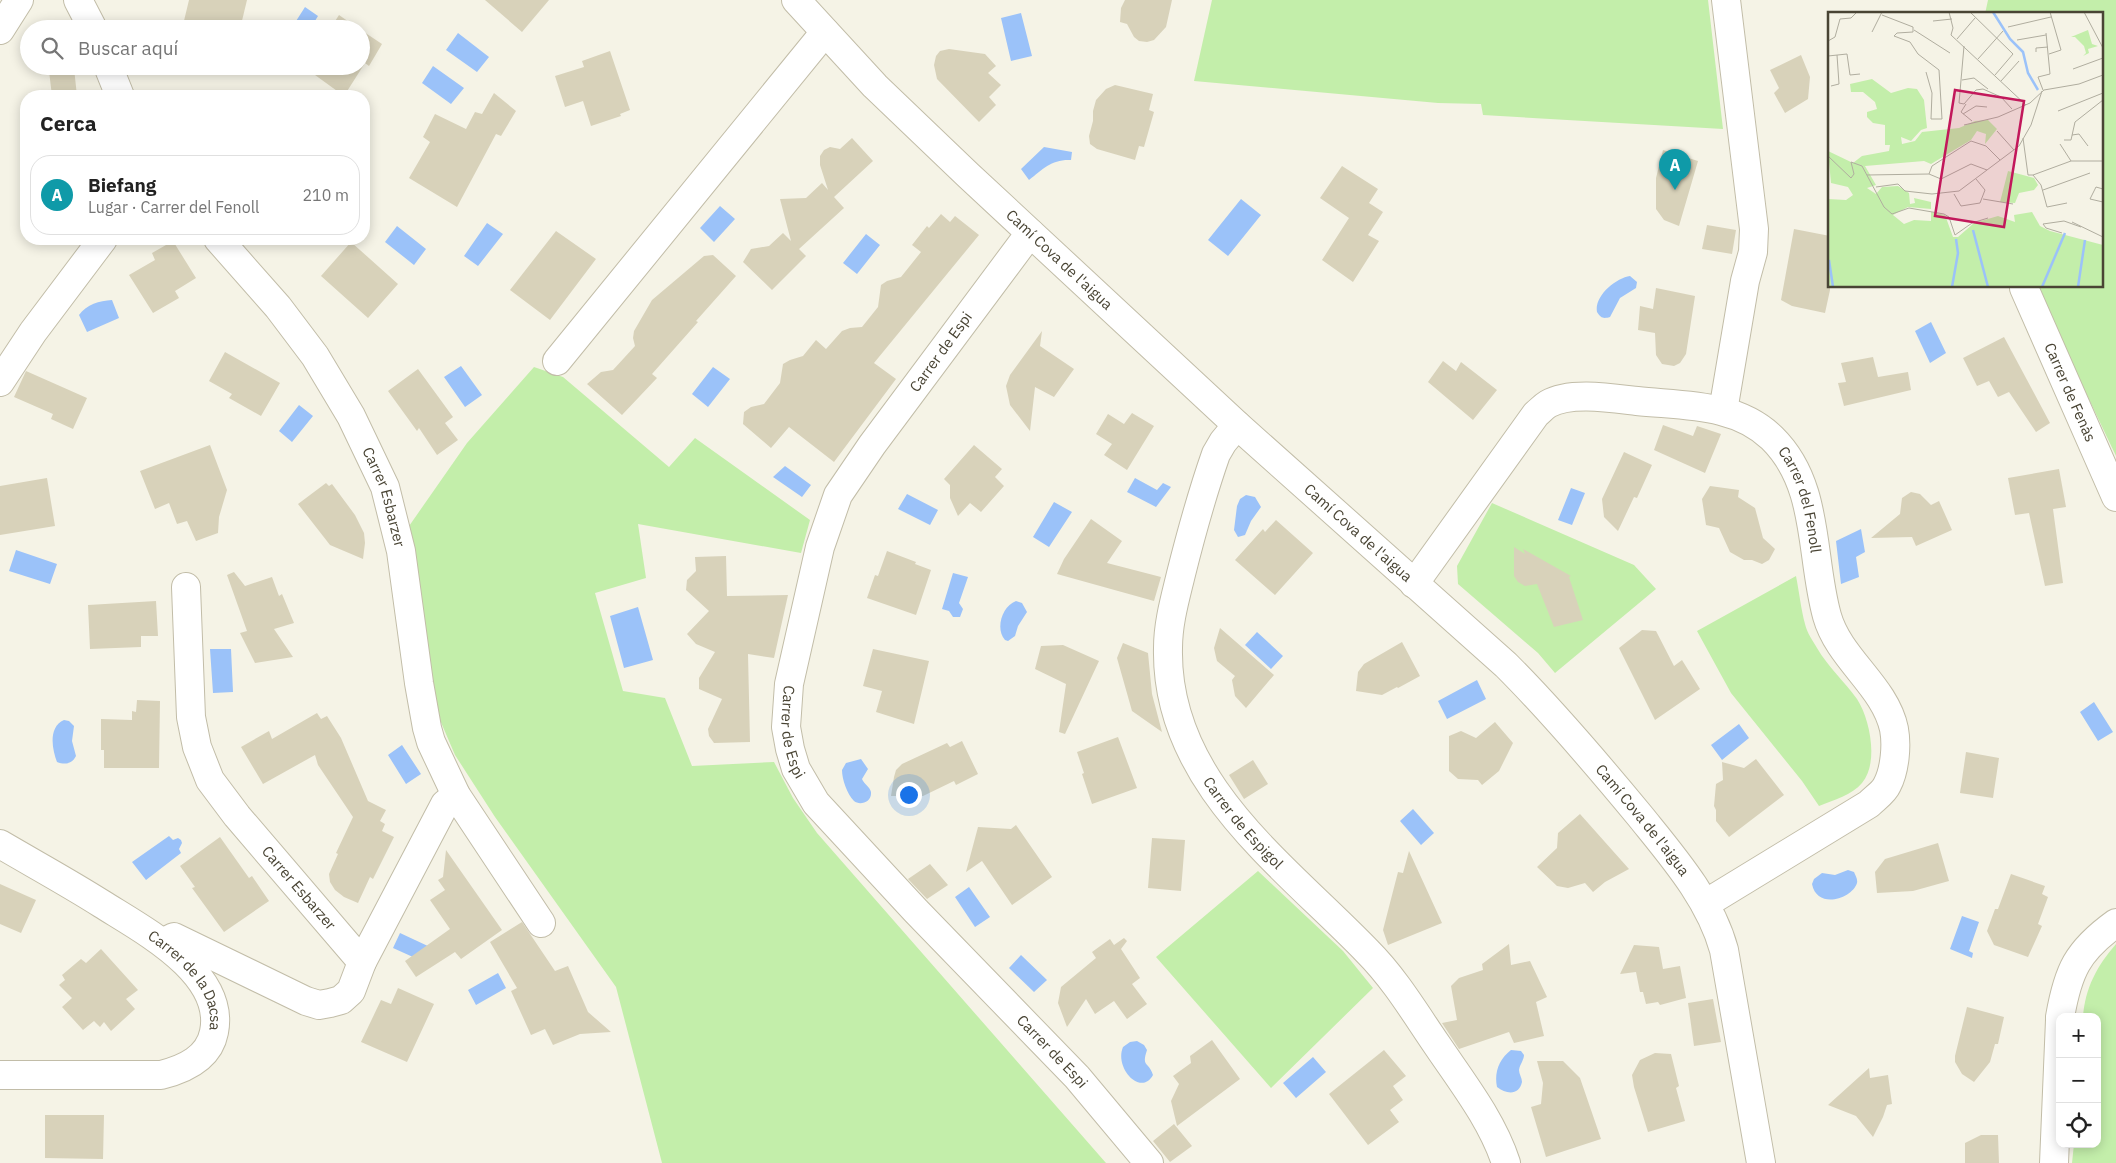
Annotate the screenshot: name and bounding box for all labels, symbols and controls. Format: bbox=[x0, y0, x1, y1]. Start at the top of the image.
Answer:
inset map bbox=[1828, 12, 2104, 288]
search box bbox=[20, 20, 370, 75]
icon: search bbox=[38, 34, 66, 62]
text: Buscar aquí bbox=[78, 36, 178, 60]
text: Cerca bbox=[40, 109, 97, 137]
pin: A bbox=[1659, 149, 1691, 190]
text: Biefang bbox=[88, 173, 156, 197]
text: A bbox=[52, 185, 62, 205]
text: 210 m bbox=[302, 185, 349, 205]
text: Lugar · Carrer del Fenoll bbox=[88, 197, 259, 217]
street label: Camí Cova de l'aigua bbox=[1002, 205, 1117, 314]
street label: Carrer de Espi bbox=[905, 308, 976, 396]
street label: Carrer de Fenàs bbox=[2040, 340, 2100, 445]
street label: Carrer del Fenoll bbox=[1774, 442, 1826, 554]
street label: Carrer Esbarzer bbox=[358, 444, 410, 549]
street label: Camí Cova de l'aigua bbox=[1300, 479, 1416, 586]
street label: Carrer de Espi bbox=[777, 685, 809, 782]
street label: Camí Cova de l'aigua bbox=[1592, 760, 1694, 880]
street label: Carrer de Espigol bbox=[1199, 773, 1288, 873]
your location bbox=[896, 782, 922, 808]
street label: Carrer Esbarzer bbox=[258, 842, 341, 934]
street label: Carrer de la Dacsa bbox=[144, 926, 225, 1031]
street label: Carrer de Espi bbox=[1013, 1011, 1092, 1092]
map controls bbox=[2056, 1013, 2101, 1148]
button: + bbox=[2056, 1013, 2101, 1058]
button: − bbox=[2056, 1058, 2101, 1103]
button: locate bbox=[2056, 1103, 2101, 1148]

